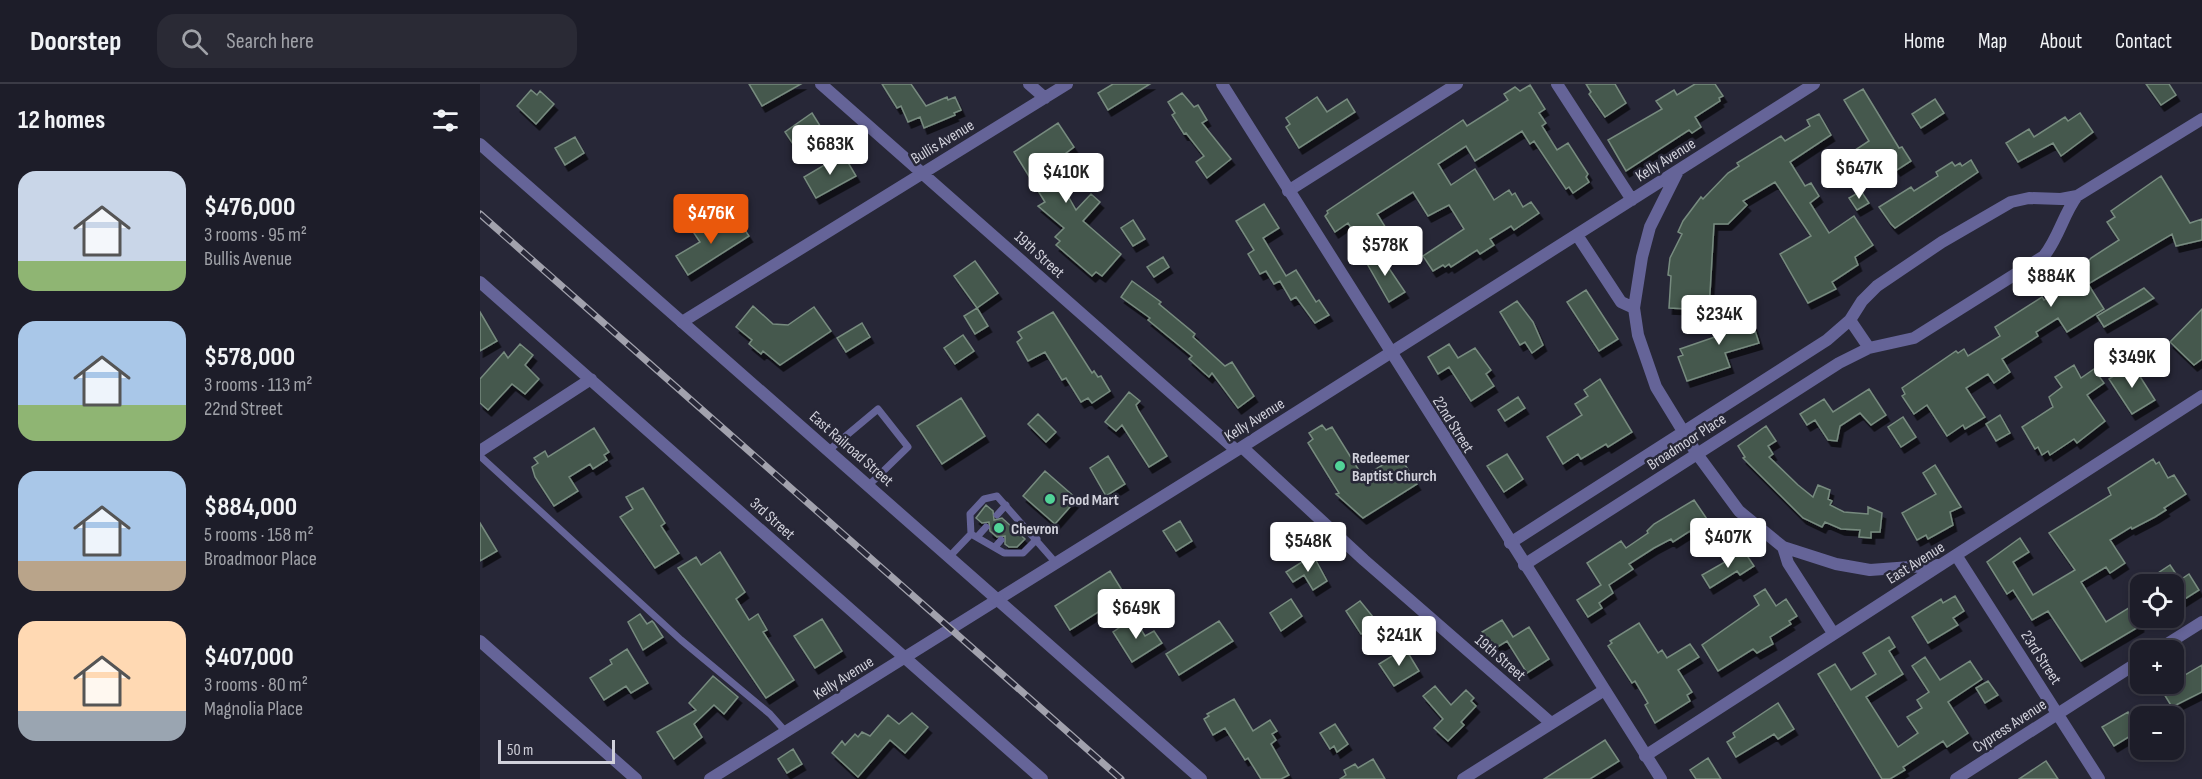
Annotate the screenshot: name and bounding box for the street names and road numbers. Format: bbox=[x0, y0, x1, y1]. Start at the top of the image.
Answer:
street label: Bullis Avenue bbox=[908, 116, 978, 169]
street label: Kelly Avenue bbox=[1632, 134, 1699, 186]
street label: 19th Street bbox=[1010, 228, 1068, 283]
street label: 22nd Street bbox=[1428, 393, 1478, 457]
street label: Kelly Avenue bbox=[1221, 394, 1288, 446]
street label: East Railroad Street bbox=[805, 407, 897, 491]
street label: Broadmoor Place bbox=[1644, 410, 1730, 475]
street label: 3rd Street bbox=[746, 494, 799, 544]
street label: East Avenue bbox=[1883, 538, 1948, 589]
street label: 23rd Street bbox=[2016, 627, 2065, 689]
street label: 19th Street bbox=[1471, 631, 1529, 685]
street label: Kelly Avenue bbox=[810, 652, 877, 704]
street label: Cypress Avenue bbox=[1969, 695, 2050, 757]

